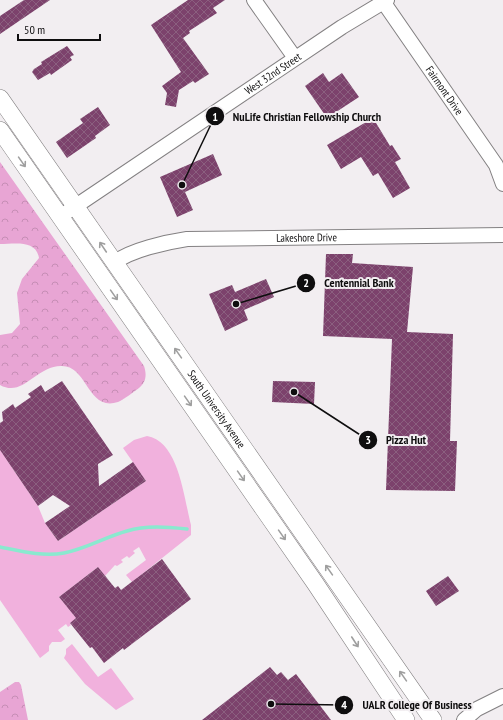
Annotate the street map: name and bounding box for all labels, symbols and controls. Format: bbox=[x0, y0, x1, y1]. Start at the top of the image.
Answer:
scale bar bbox=[18, 16, 100, 42]
text: 50 m bbox=[24, 22, 45, 37]
street label: West 32nd Street bbox=[242, 50, 304, 98]
street label: Fairmont Drive bbox=[423, 63, 467, 118]
callout: NuLife Christian Fellowship Church bbox=[205, 104, 389, 128]
text: 1 bbox=[212, 109, 218, 124]
text: NuLife Christian Fellowship Church bbox=[233, 109, 381, 124]
one-way arrow bbox=[18, 156, 26, 167]
street label: Lakeshore Drive bbox=[276, 230, 337, 245]
one-way arrow bbox=[99, 242, 107, 253]
callout: Centennial Bank bbox=[296, 271, 401, 295]
text: 2 bbox=[303, 275, 309, 290]
text: Centennial Bank bbox=[324, 275, 394, 290]
one-way arrow bbox=[110, 289, 118, 300]
one-way arrow bbox=[174, 348, 182, 359]
street label: South University Avenue bbox=[184, 367, 249, 451]
one-way arrow bbox=[184, 396, 192, 407]
callout: Pizza Hut bbox=[358, 428, 434, 452]
text: 3 bbox=[365, 432, 371, 447]
text: Pizza Hut bbox=[386, 432, 427, 447]
one-way arrow bbox=[237, 471, 245, 482]
one-way arrow bbox=[278, 529, 286, 540]
one-way arrow bbox=[325, 564, 333, 575]
one-way arrow bbox=[351, 636, 359, 647]
one-way arrow bbox=[399, 671, 407, 682]
callout: UALR College Of Business bbox=[334, 693, 479, 717]
text: 4 bbox=[341, 697, 347, 712]
text: UALR College Of Business bbox=[362, 697, 472, 712]

